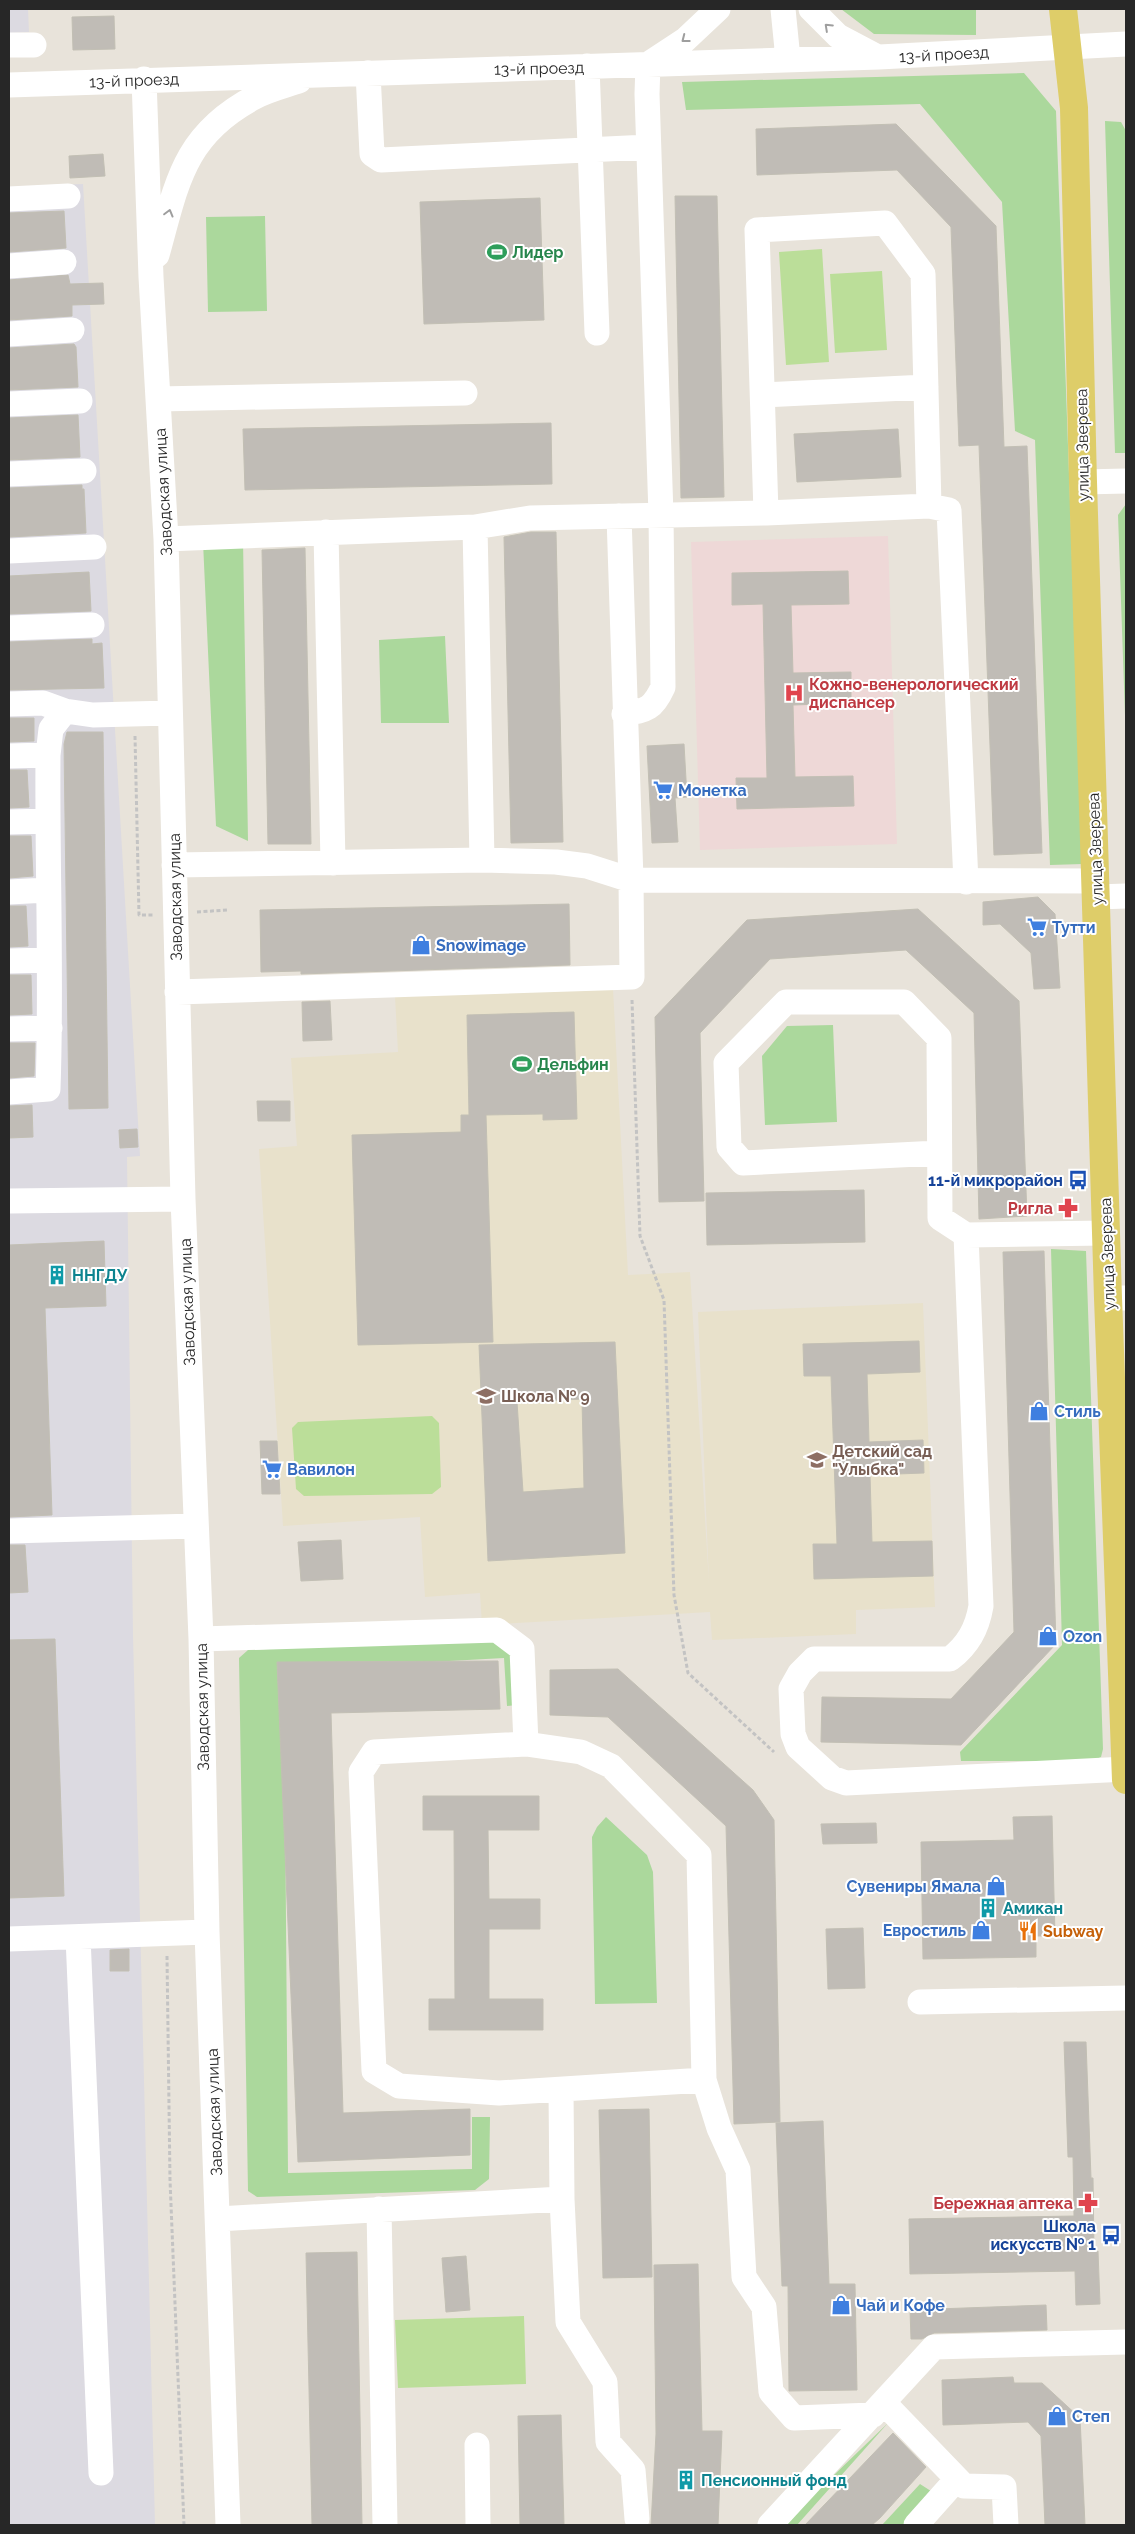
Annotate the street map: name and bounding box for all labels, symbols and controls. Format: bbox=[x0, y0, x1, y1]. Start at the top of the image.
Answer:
one-way arrow bbox=[825, 24, 834, 33]
one-way arrow bbox=[682, 34, 691, 42]
street label: 13-й проезд bbox=[898, 43, 990, 66]
street label: 13-й проезд bbox=[494, 58, 584, 79]
street label: 13-й проезд bbox=[89, 69, 179, 92]
one-way arrow bbox=[163, 210, 173, 218]
sports icon: Лидер bbox=[486, 241, 508, 263]
place label: Лидер bbox=[512, 243, 563, 262]
street label: улица Зверева bbox=[1072, 389, 1093, 501]
street label: Заводская улица bbox=[151, 428, 176, 556]
place label: Кожно-венерологический диспансер bbox=[809, 675, 1019, 712]
hospital icon: Кожно-венерологический диспансер bbox=[783, 682, 805, 704]
supermarket icon: Монетка bbox=[652, 779, 674, 801]
place label: Монетка bbox=[678, 781, 747, 800]
street label: улица Зверева bbox=[1084, 792, 1107, 906]
street label: Заводская улица bbox=[165, 833, 186, 961]
supermarket icon: Тутти bbox=[1026, 916, 1048, 938]
place label: Тутти bbox=[1052, 918, 1096, 937]
shop icon: Snowimage bbox=[410, 934, 432, 956]
place label: Snowimage bbox=[436, 936, 527, 955]
sports icon: Дельфин bbox=[511, 1053, 533, 1075]
place label: Дельфин bbox=[537, 1055, 609, 1074]
bus stop icon: 11-й микрорайон bbox=[1067, 1169, 1089, 1191]
place label: 11-й микрорайон bbox=[928, 1171, 1063, 1190]
pharmacy icon: Ригла bbox=[1057, 1197, 1079, 1219]
street label: улица Зверева bbox=[1096, 1197, 1119, 1311]
place label: Ригла bbox=[1008, 1199, 1053, 1218]
street label: Заводская улица bbox=[176, 1238, 199, 1366]
building icon: ННГДУ bbox=[46, 1264, 68, 1286]
place label: ННГДУ bbox=[72, 1266, 128, 1285]
school or university icon: Школа № 9 bbox=[475, 1385, 497, 1407]
place label: Школа № 9 bbox=[501, 1387, 590, 1406]
shop icon: Стиль bbox=[1028, 1400, 1050, 1422]
place label: Стиль bbox=[1054, 1402, 1101, 1421]
place label: Детский сад "Улыбка" bbox=[832, 1442, 932, 1479]
school or university icon: Детский сад "Улыбка" bbox=[806, 1449, 828, 1471]
supermarket icon: Вавилон bbox=[261, 1458, 283, 1480]
place label: Вавилон bbox=[287, 1460, 355, 1479]
shop icon: Ozon bbox=[1037, 1625, 1059, 1647]
place label: Ozon bbox=[1063, 1627, 1102, 1646]
street label: Заводская улица bbox=[192, 1643, 213, 1771]
shop icon: Cувениры Ямала bbox=[985, 1875, 1007, 1897]
place label: Cувениры Ямала bbox=[847, 1877, 981, 1896]
building icon: Амикан bbox=[977, 1897, 999, 1919]
place label: Амикан bbox=[1003, 1899, 1063, 1918]
shop icon: Евростиль bbox=[970, 1919, 992, 1941]
restaurant icon: Subway bbox=[1017, 1920, 1039, 1942]
place label: Евростиль bbox=[883, 1921, 966, 1940]
place label: Subway bbox=[1043, 1922, 1104, 1941]
street label: Заводская улица bbox=[203, 2048, 226, 2176]
pharmacy icon: Бережная аптека bbox=[1077, 2192, 1099, 2214]
place label: Бережная аптека bbox=[933, 2194, 1073, 2213]
place label: Школа искусств № 1 bbox=[990, 2217, 1096, 2254]
bus stop icon: Школа искусств № 1 bbox=[1100, 2224, 1122, 2246]
shop icon: Чай и Кофе bbox=[830, 2294, 852, 2316]
place label: Чай и Кофе bbox=[856, 2296, 945, 2315]
shop icon: Степ bbox=[1046, 2405, 1068, 2427]
place label: Степ bbox=[1072, 2407, 1110, 2426]
building icon: Пенсионный фонд bbox=[675, 2469, 697, 2491]
place label: Пенсионный фонд bbox=[701, 2471, 847, 2490]

